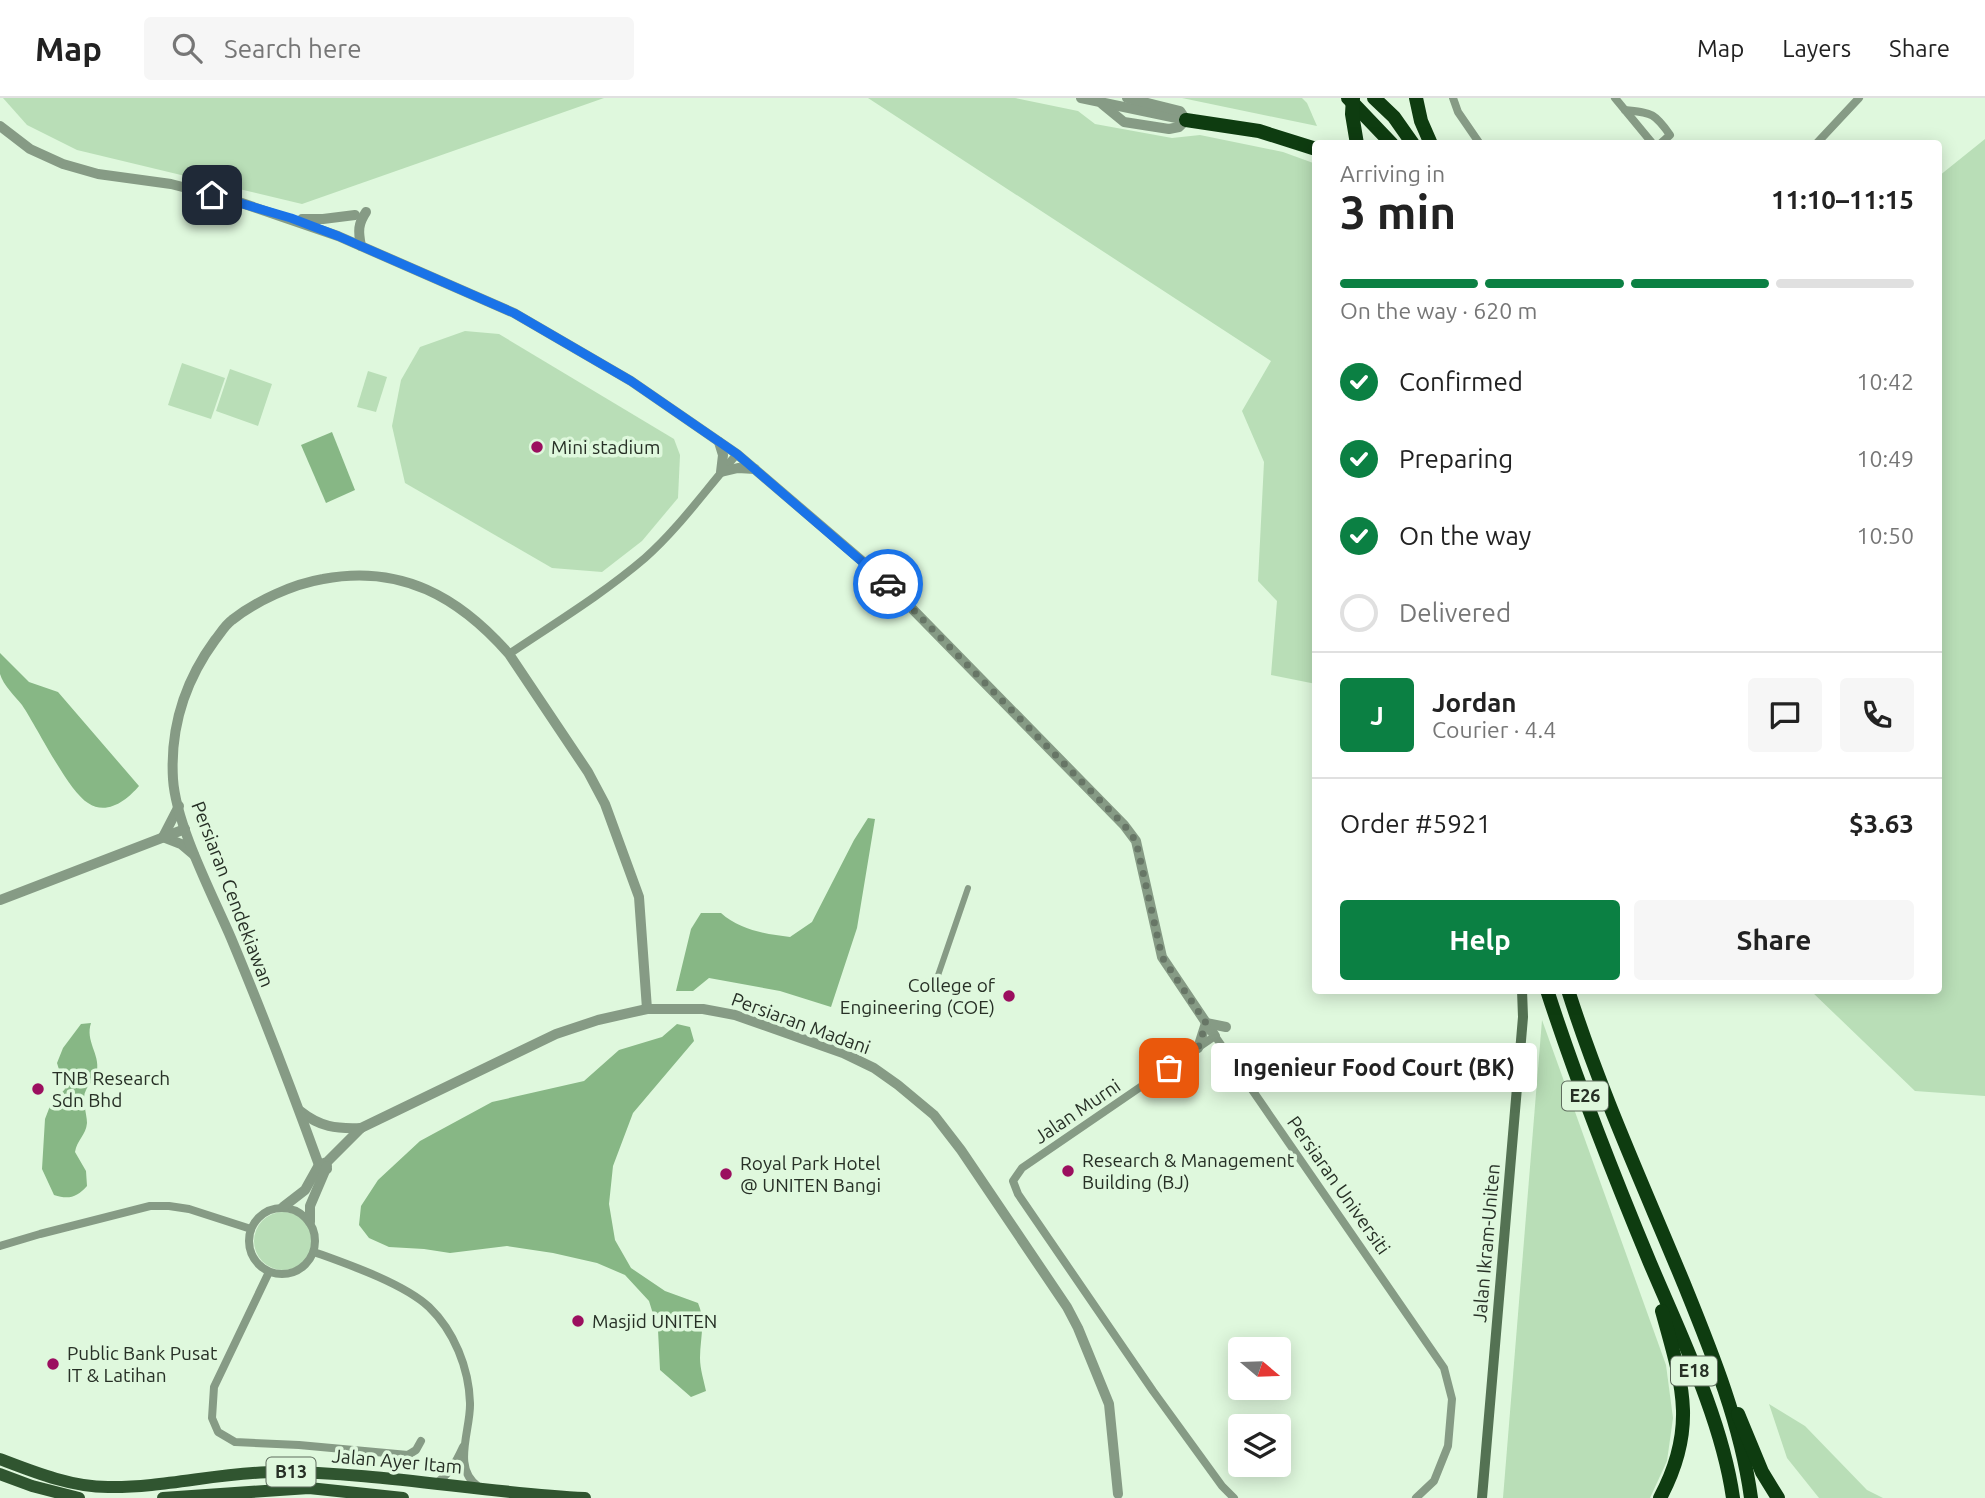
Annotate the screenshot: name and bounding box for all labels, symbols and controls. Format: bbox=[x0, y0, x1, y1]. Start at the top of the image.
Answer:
search box bbox=[144, 17, 634, 80]
icon: search bbox=[168, 29, 206, 67]
text: Map bbox=[35, 30, 102, 67]
text: Search here bbox=[224, 34, 362, 63]
text: Map bbox=[1697, 35, 1744, 62]
text: Layers bbox=[1782, 35, 1851, 62]
text: Share bbox=[1889, 35, 1950, 62]
text: Arriving in bbox=[1340, 161, 1445, 186]
pin bbox=[182, 165, 242, 225]
icon: home bbox=[193, 176, 231, 214]
text: 11:10–11:15 bbox=[1771, 185, 1914, 214]
text: 3 min bbox=[1340, 186, 1456, 238]
text: On the way · 620 m bbox=[1340, 298, 1537, 323]
icon: check bbox=[1340, 363, 1378, 401]
text: Confirmed bbox=[1399, 367, 1523, 396]
text: 10:42 bbox=[1856, 369, 1914, 394]
place label: Mini stadium bbox=[551, 436, 660, 458]
marker: Mini stadium bbox=[529, 439, 545, 455]
icon: check bbox=[1340, 440, 1378, 478]
text: Preparing bbox=[1399, 444, 1513, 473]
text: 10:49 bbox=[1856, 446, 1914, 471]
icon: check bbox=[1340, 517, 1378, 555]
text: On the way bbox=[1399, 521, 1531, 550]
text: 10:50 bbox=[1856, 523, 1914, 548]
courier bbox=[853, 549, 923, 619]
icon: car bbox=[869, 565, 907, 603]
text: Delivered bbox=[1399, 598, 1511, 627]
button: chat bbox=[1748, 678, 1822, 752]
button: phone bbox=[1840, 678, 1914, 752]
text: Jordan bbox=[1432, 688, 1517, 717]
text: J bbox=[1370, 701, 1384, 730]
text: Courier · 4.4 bbox=[1432, 717, 1556, 742]
street label: Persiaran Cendekiawan bbox=[187, 798, 279, 990]
text: Order #5921 bbox=[1340, 809, 1491, 838]
text: $3.63 bbox=[1849, 809, 1914, 838]
button: Help bbox=[1340, 900, 1620, 980]
button: Share bbox=[1634, 900, 1914, 980]
place label: College of Engineering (COE) bbox=[840, 974, 996, 1018]
street label: Persiaran Madani bbox=[729, 988, 873, 1058]
marker: College of Engineering (COE) bbox=[1001, 988, 1017, 1004]
pin bbox=[1139, 1038, 1199, 1098]
callout: Ingenieur Food Court (BK) bbox=[1211, 1044, 1536, 1093]
icon: bag bbox=[1150, 1049, 1188, 1087]
text: Ingenieur Food Court (BK) bbox=[1233, 1055, 1515, 1080]
place label: TNB Research Sdn Bhd bbox=[52, 1067, 170, 1111]
street label: Jalan Murni bbox=[1030, 1074, 1124, 1148]
marker: TNB Research Sdn Bhd bbox=[30, 1081, 46, 1097]
road number: E26 bbox=[1562, 1082, 1608, 1111]
street label: Persiaran Universiti bbox=[1283, 1112, 1395, 1258]
place label: Research & Management Building (BJ) bbox=[1082, 1149, 1295, 1193]
place label: Royal Park Hotel @ UNITEN Bangi bbox=[740, 1152, 881, 1196]
marker: Research & Management Building (BJ) bbox=[1060, 1163, 1076, 1179]
street label: Jalan Ikram-Uniten bbox=[1468, 1163, 1504, 1323]
marker: Royal Park Hotel @ UNITEN Bangi bbox=[718, 1166, 734, 1182]
place label: Masjid UNITEN bbox=[592, 1310, 717, 1332]
marker: Masjid UNITEN bbox=[570, 1313, 586, 1329]
north arrow bbox=[1228, 1337, 1292, 1400]
map controls bbox=[1228, 1337, 1291, 1477]
place label: Public Bank Pusat IT & Latihan bbox=[67, 1342, 218, 1386]
marker: Public Bank Pusat IT & Latihan bbox=[45, 1356, 61, 1372]
road number: E18 bbox=[1671, 1356, 1717, 1386]
button: layers bbox=[1228, 1414, 1291, 1477]
street label: Jalan Ayer Itam bbox=[331, 1444, 463, 1478]
road number: B13 bbox=[266, 1457, 316, 1486]

